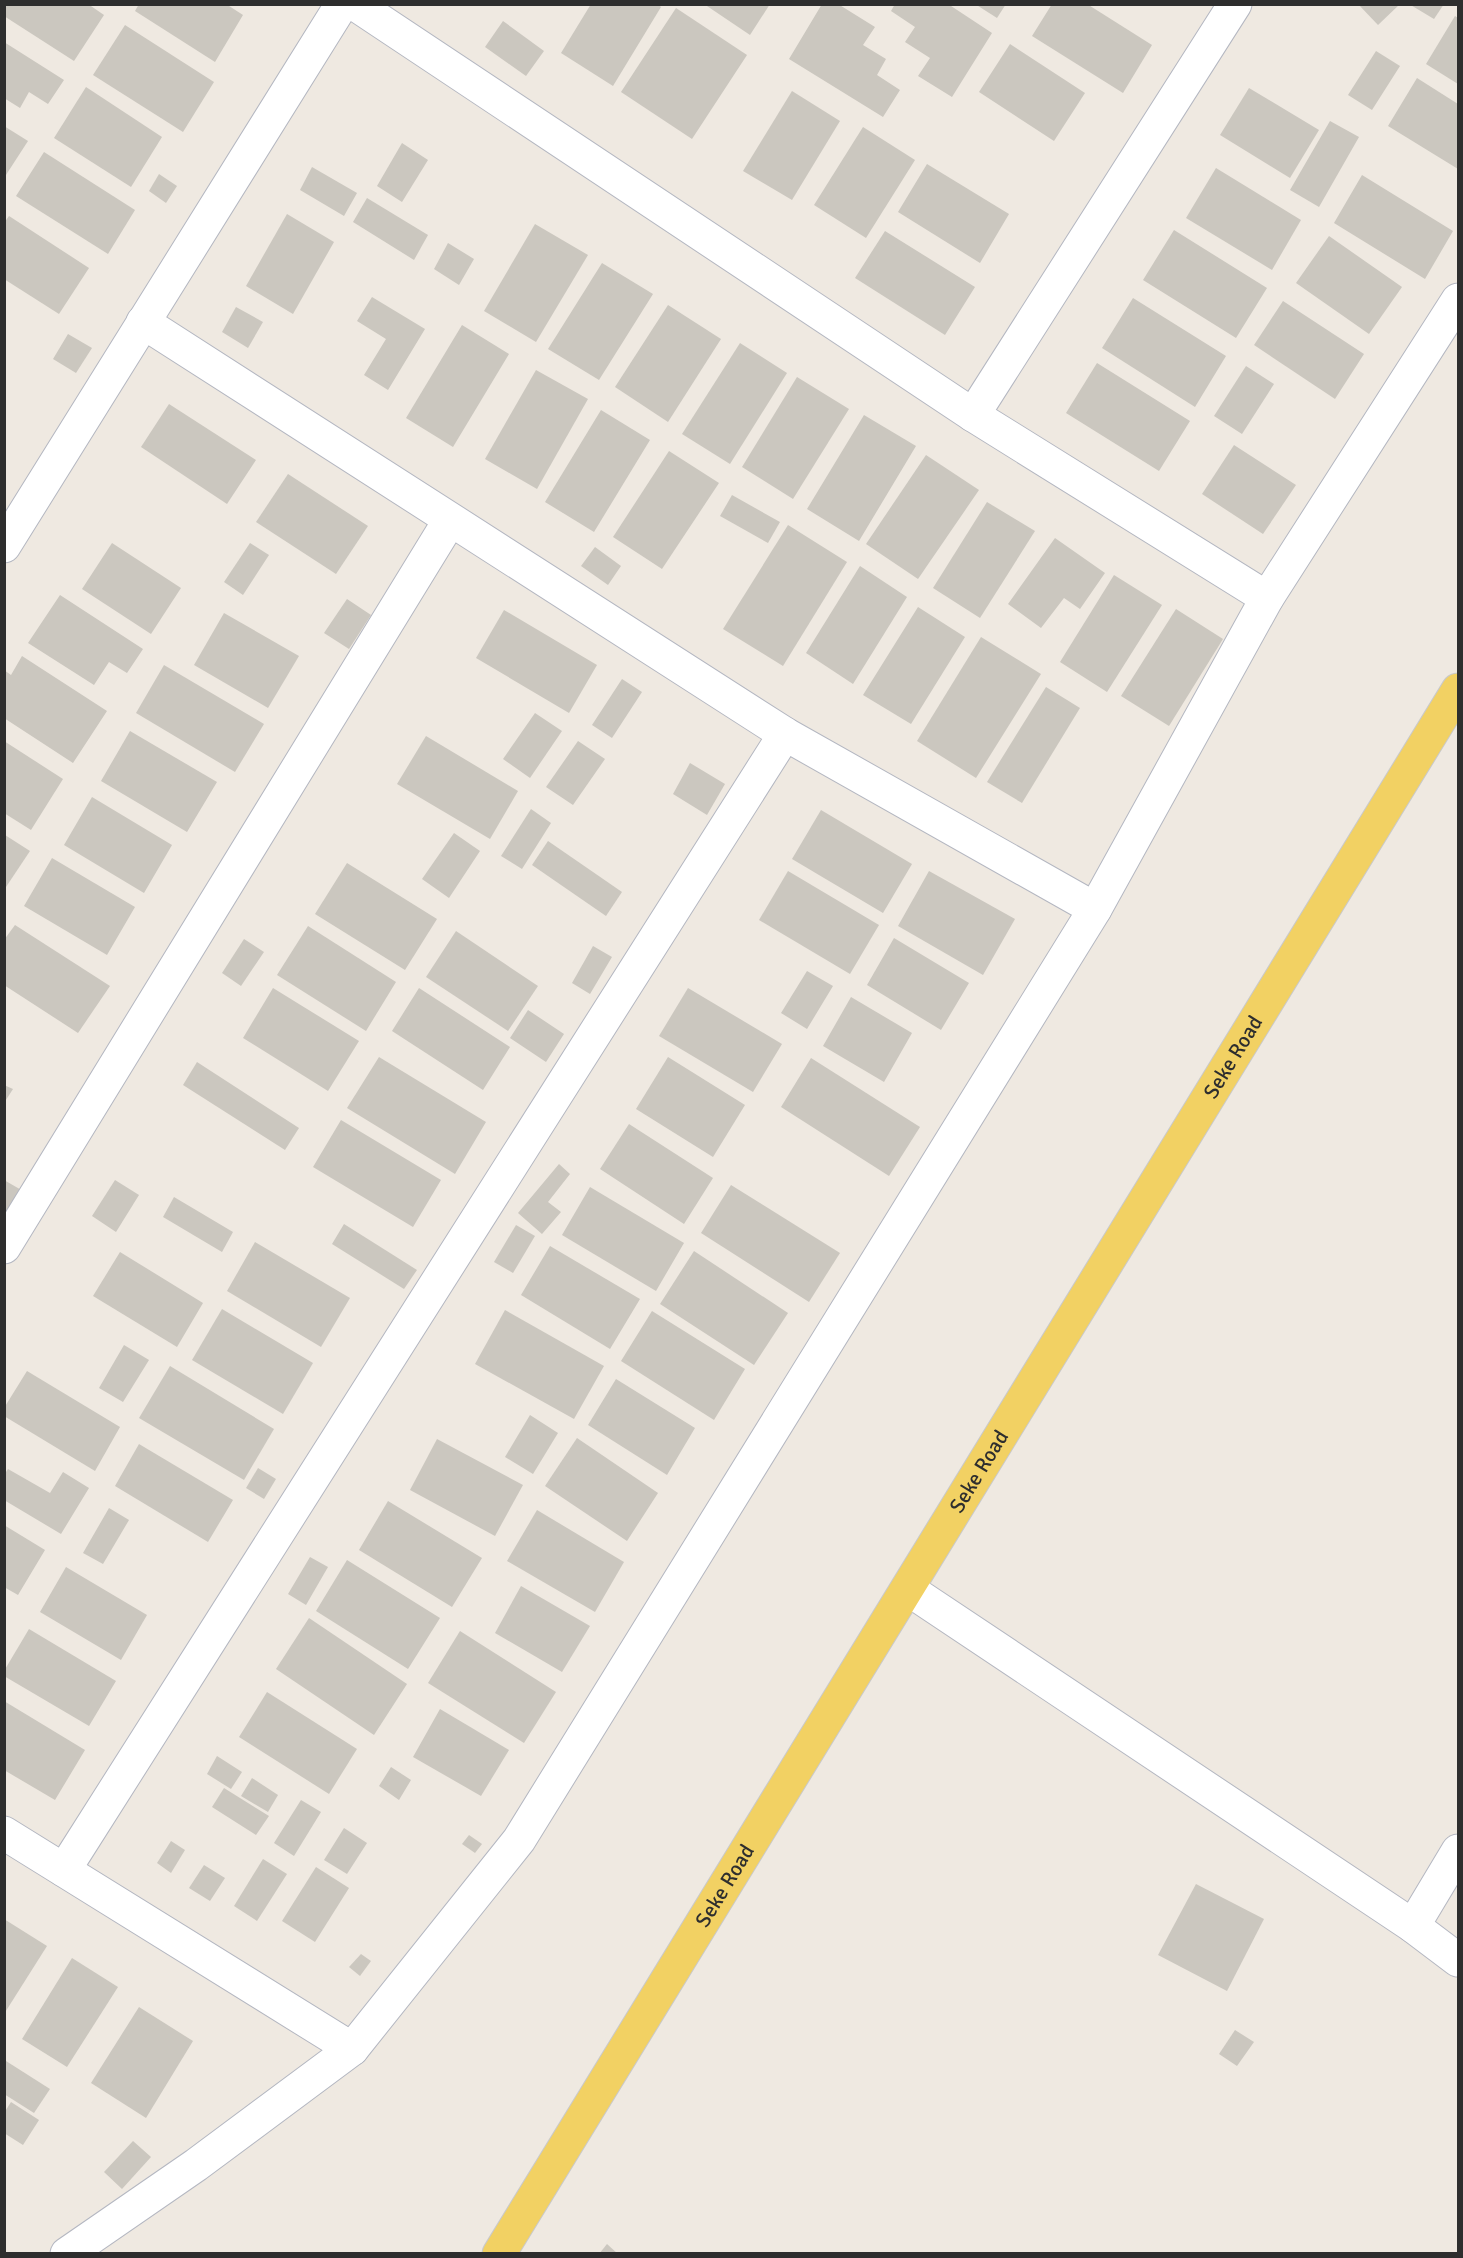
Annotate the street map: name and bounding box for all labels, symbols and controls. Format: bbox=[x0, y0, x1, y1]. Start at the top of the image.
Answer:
street label: Seke Road bbox=[1198, 1011, 1268, 1103]
street label: Seke Road bbox=[944, 1425, 1014, 1518]
street label: Seke Road bbox=[690, 1840, 760, 1932]

